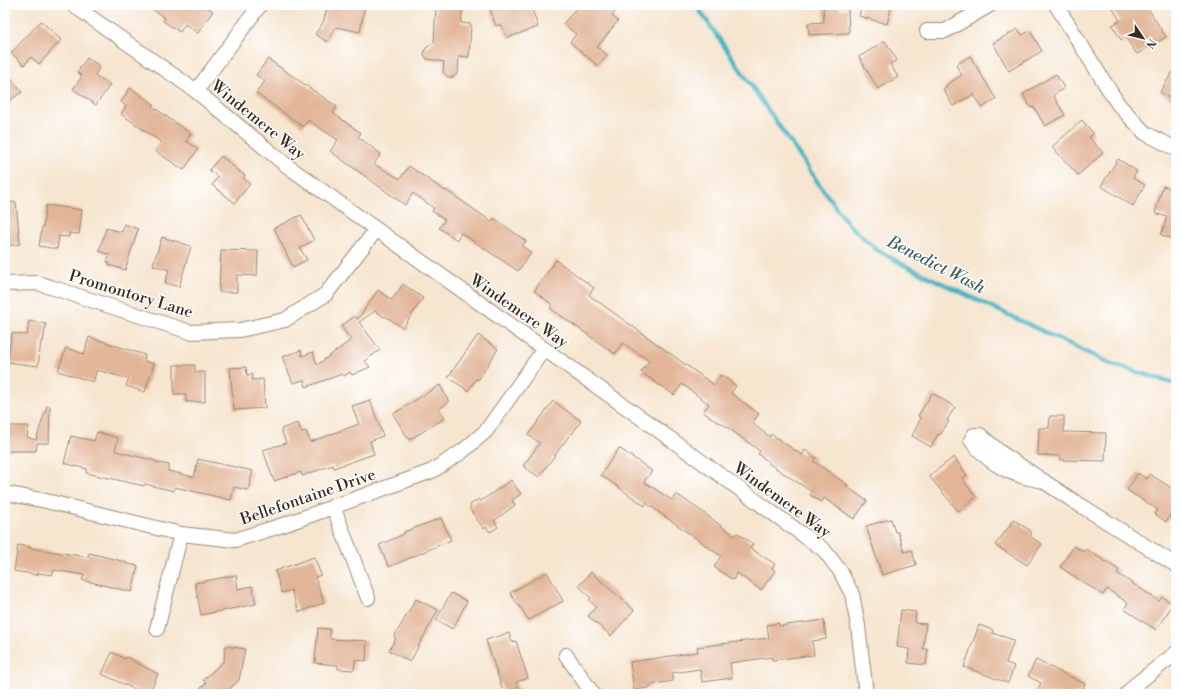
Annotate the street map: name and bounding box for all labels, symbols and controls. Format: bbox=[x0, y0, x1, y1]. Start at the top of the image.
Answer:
north arrow bbox=[1123, 18, 1163, 58]
text: N bbox=[1142, 36, 1159, 51]
street label: Windemere Way bbox=[206, 75, 309, 164]
water label: Benedict Wash bbox=[882, 230, 989, 299]
street label: Promontory Lane bbox=[67, 266, 195, 322]
street label: Windemere Way bbox=[465, 269, 572, 352]
street label: Windemere Way bbox=[729, 457, 835, 542]
street label: Bellefontaine Drive bbox=[237, 464, 378, 530]

